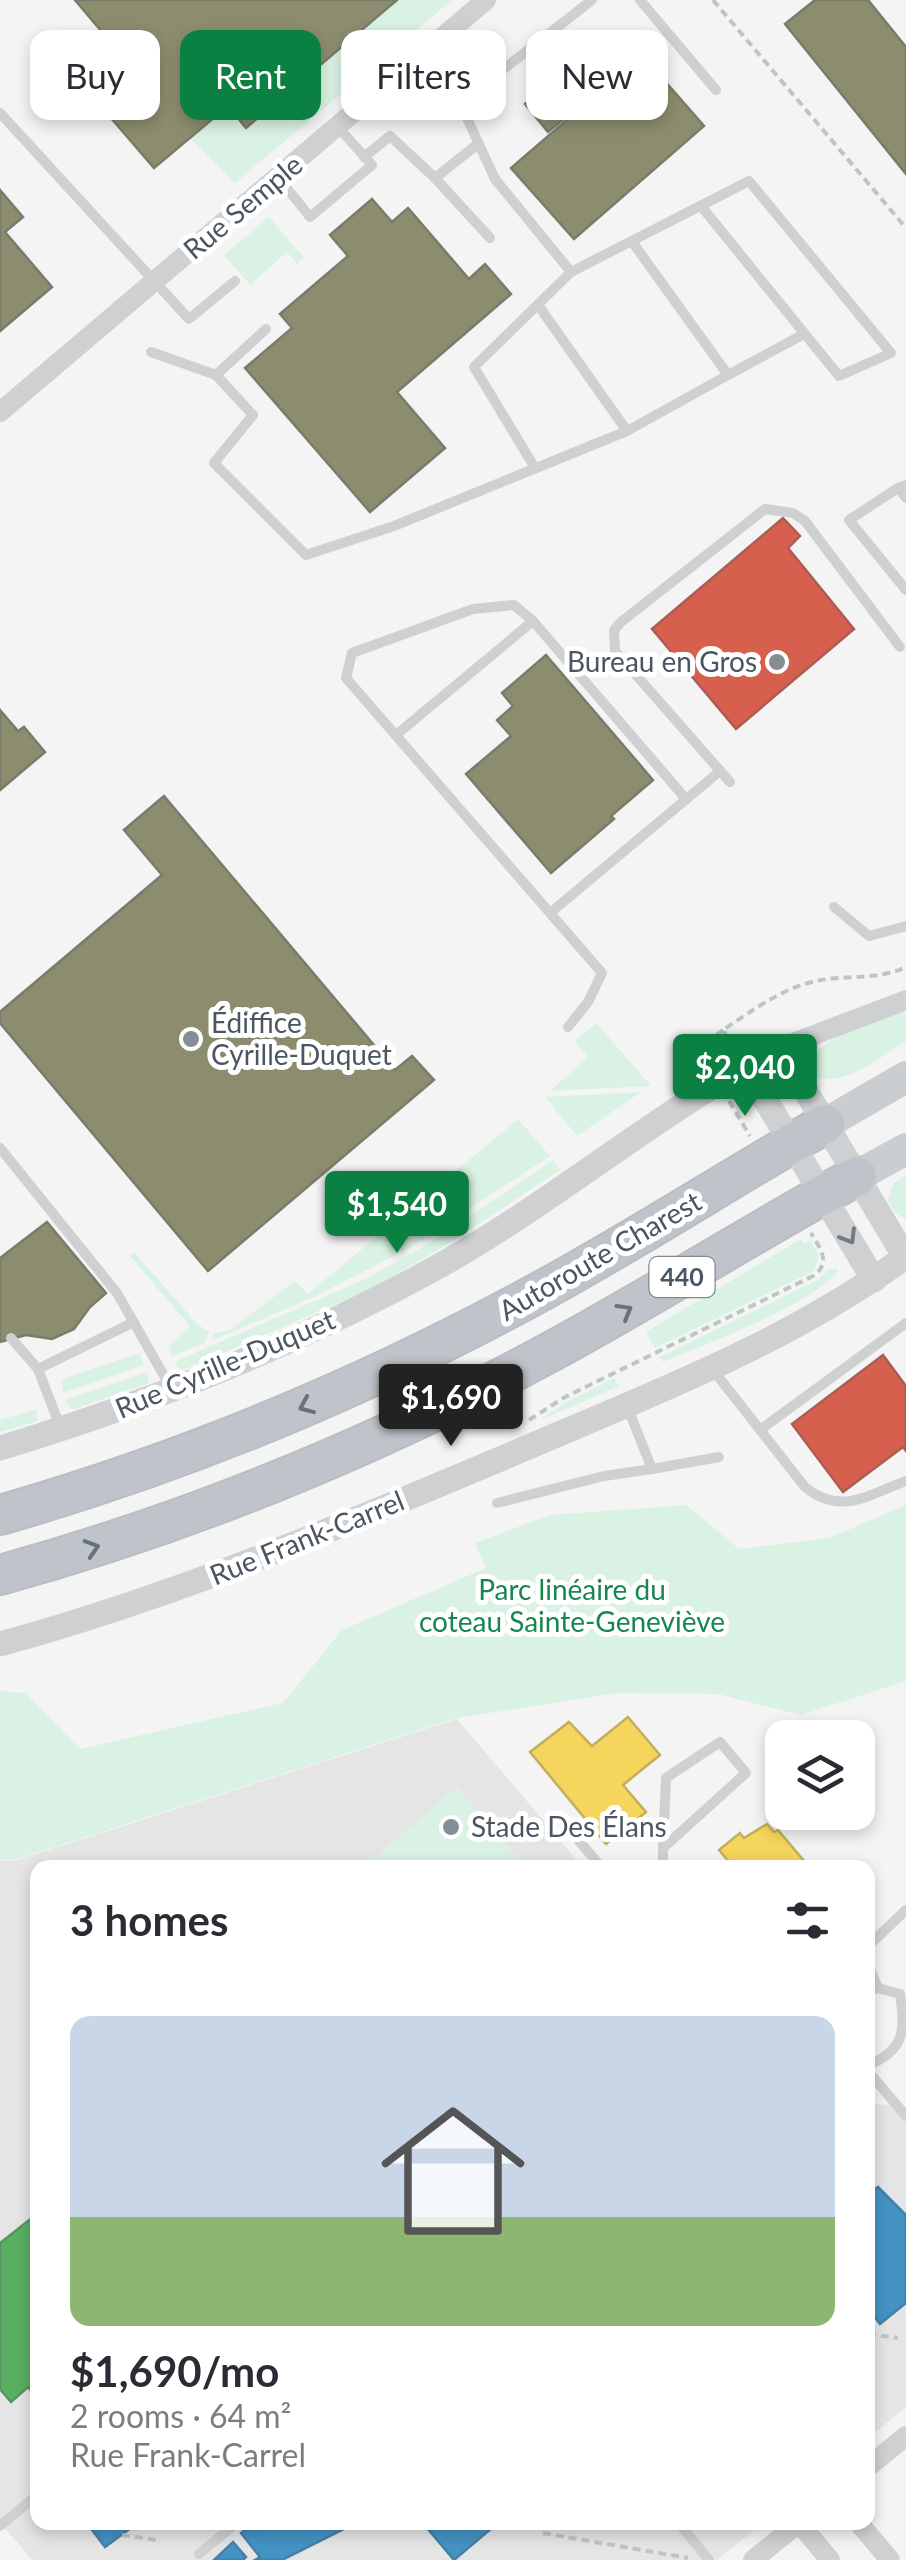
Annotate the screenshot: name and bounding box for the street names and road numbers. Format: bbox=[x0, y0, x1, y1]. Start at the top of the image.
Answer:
street label: Rue Semple bbox=[176, 147, 309, 266]
street label: Autoroute Charest bbox=[492, 1183, 707, 1327]
road number: 440 bbox=[650, 1257, 714, 1297]
street label: Rue Cyrille-Duquet bbox=[110, 1301, 340, 1425]
street label: Rue Frank-Carrel bbox=[205, 1483, 409, 1592]

